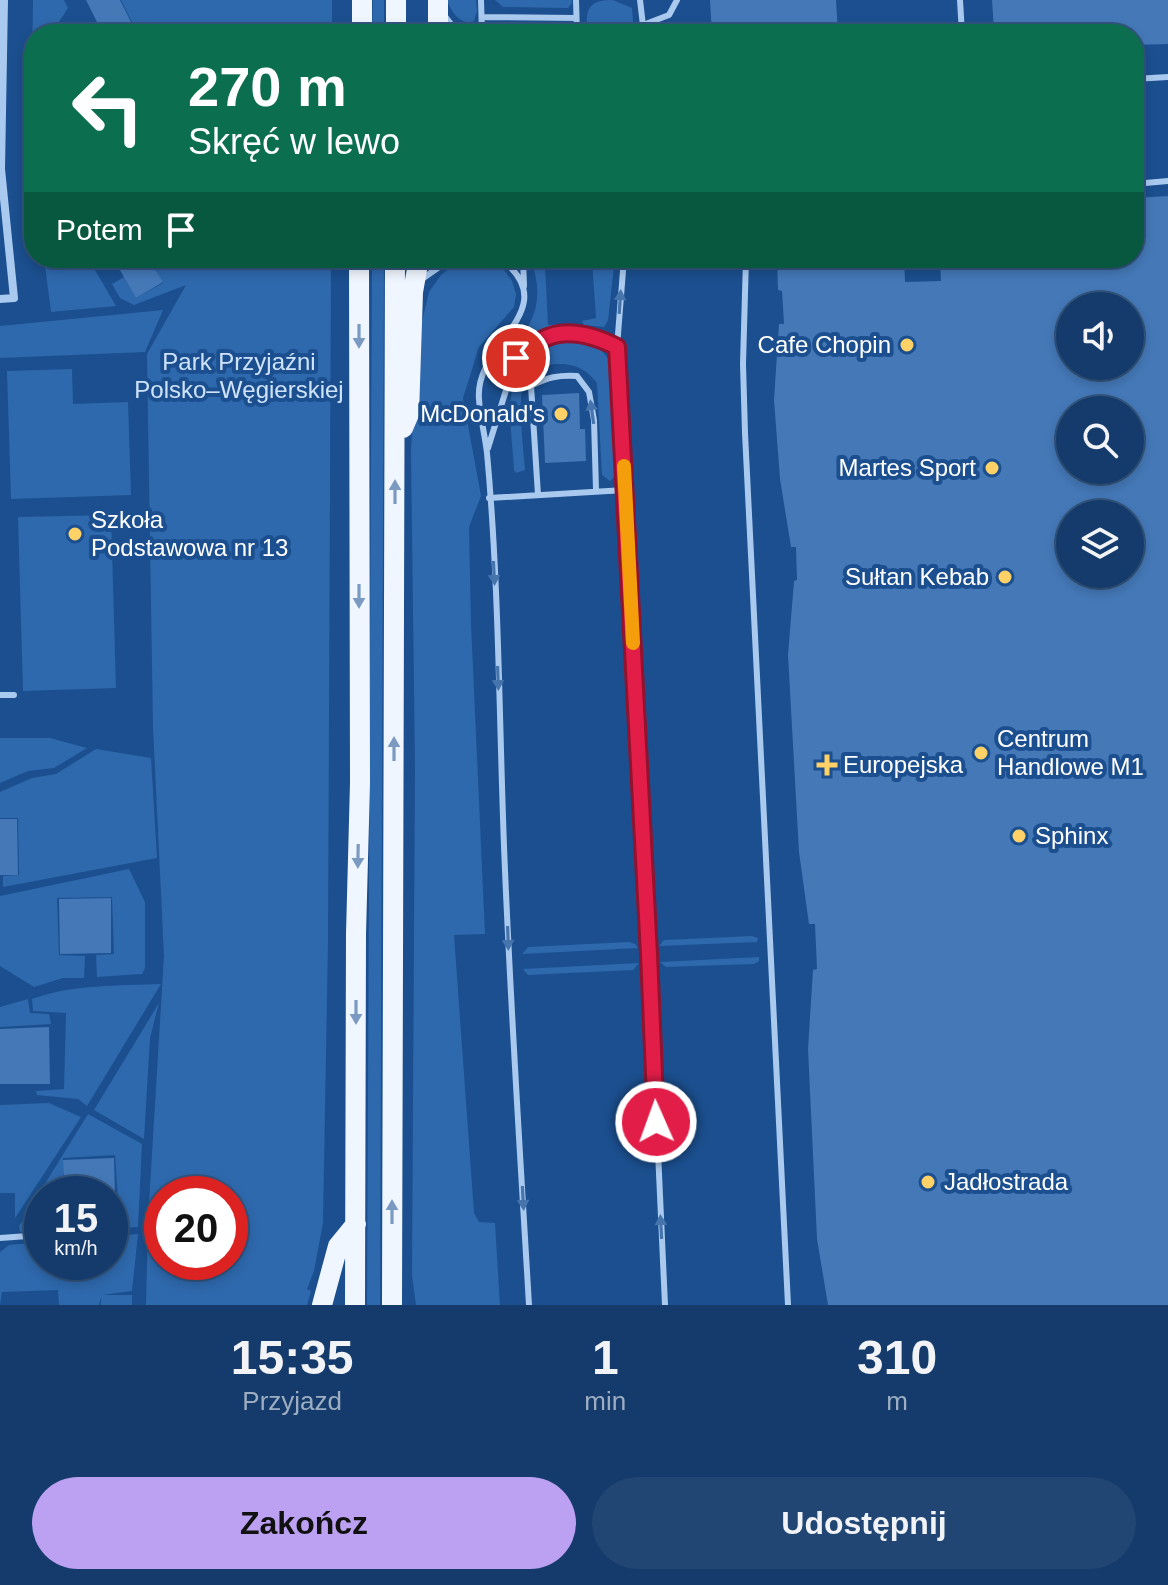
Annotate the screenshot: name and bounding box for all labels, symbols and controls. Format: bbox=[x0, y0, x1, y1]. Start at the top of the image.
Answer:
text: 270 m bbox=[188, 55, 347, 118]
icon: left bbox=[56, 56, 160, 160]
text: Skręć w lewo bbox=[188, 121, 400, 162]
icon: arrive bbox=[159, 208, 203, 252]
text: Potem bbox=[56, 213, 143, 246]
one-way arrow bbox=[614, 289, 627, 314]
map controls bbox=[1056, 292, 1144, 588]
button: sound bbox=[1056, 292, 1144, 380]
one-way arrow bbox=[353, 324, 365, 349]
pin bbox=[482, 324, 550, 392]
place label: Cafe Chopin bbox=[758, 331, 891, 358]
icon: arrive bbox=[494, 336, 538, 380]
marker: Cafe Chopin bbox=[898, 336, 916, 354]
park label: Park Przyjaźni Polsko–Węgierskiej bbox=[134, 348, 344, 403]
button: search bbox=[1056, 396, 1144, 484]
place label: McDonald's bbox=[420, 400, 545, 427]
one-way arrow bbox=[585, 400, 598, 425]
marker: McDonald's bbox=[552, 405, 570, 423]
place label: Martes Sport bbox=[839, 454, 976, 481]
marker: Martes Sport bbox=[983, 459, 1001, 477]
one-way arrow bbox=[389, 479, 401, 504]
button: layers bbox=[1056, 500, 1144, 588]
place label: Szkoła Podstawowa nr 13 bbox=[91, 506, 288, 561]
marker: Szkoła Podstawowa nr 13 bbox=[66, 525, 84, 543]
one-way arrow bbox=[488, 561, 501, 586]
place label: Sułtan Kebab bbox=[845, 563, 989, 590]
marker: Sułtan Kebab bbox=[996, 568, 1014, 586]
one-way arrow bbox=[353, 584, 365, 609]
one-way arrow bbox=[492, 666, 505, 691]
place label: Centrum Handlowe M1 bbox=[997, 725, 1144, 780]
one-way arrow bbox=[388, 736, 400, 761]
marker: Centrum Handlowe M1 bbox=[972, 744, 990, 762]
place label: Europejska bbox=[843, 751, 964, 778]
marker: Europejska bbox=[818, 756, 836, 774]
place label: Sphinx bbox=[1035, 822, 1108, 849]
marker: Sphinx bbox=[1010, 827, 1028, 845]
one-way arrow bbox=[352, 844, 364, 869]
one-way arrow bbox=[501, 926, 514, 951]
one-way arrow bbox=[350, 1000, 362, 1025]
position arrow bbox=[614, 1080, 698, 1164]
place label: Jadłostrada bbox=[944, 1168, 1069, 1195]
marker: Jadłostrada bbox=[919, 1173, 937, 1191]
speed limit sign: 20 bbox=[144, 1176, 248, 1280]
one-way arrow bbox=[516, 1186, 529, 1211]
text: 15 bbox=[54, 1196, 98, 1240]
one-way arrow bbox=[386, 1199, 399, 1224]
one-way arrow bbox=[654, 1214, 667, 1239]
text: km/h bbox=[54, 1237, 98, 1259]
text: 15:35 bbox=[231, 1331, 354, 1384]
text: 1 bbox=[592, 1331, 619, 1384]
text: 310 bbox=[857, 1331, 937, 1384]
text: Przyjazd bbox=[242, 1386, 342, 1416]
text: min bbox=[584, 1386, 626, 1416]
text: m bbox=[886, 1386, 908, 1416]
button: Zakończ bbox=[32, 1477, 576, 1569]
button: Udostępnij bbox=[592, 1477, 1136, 1569]

